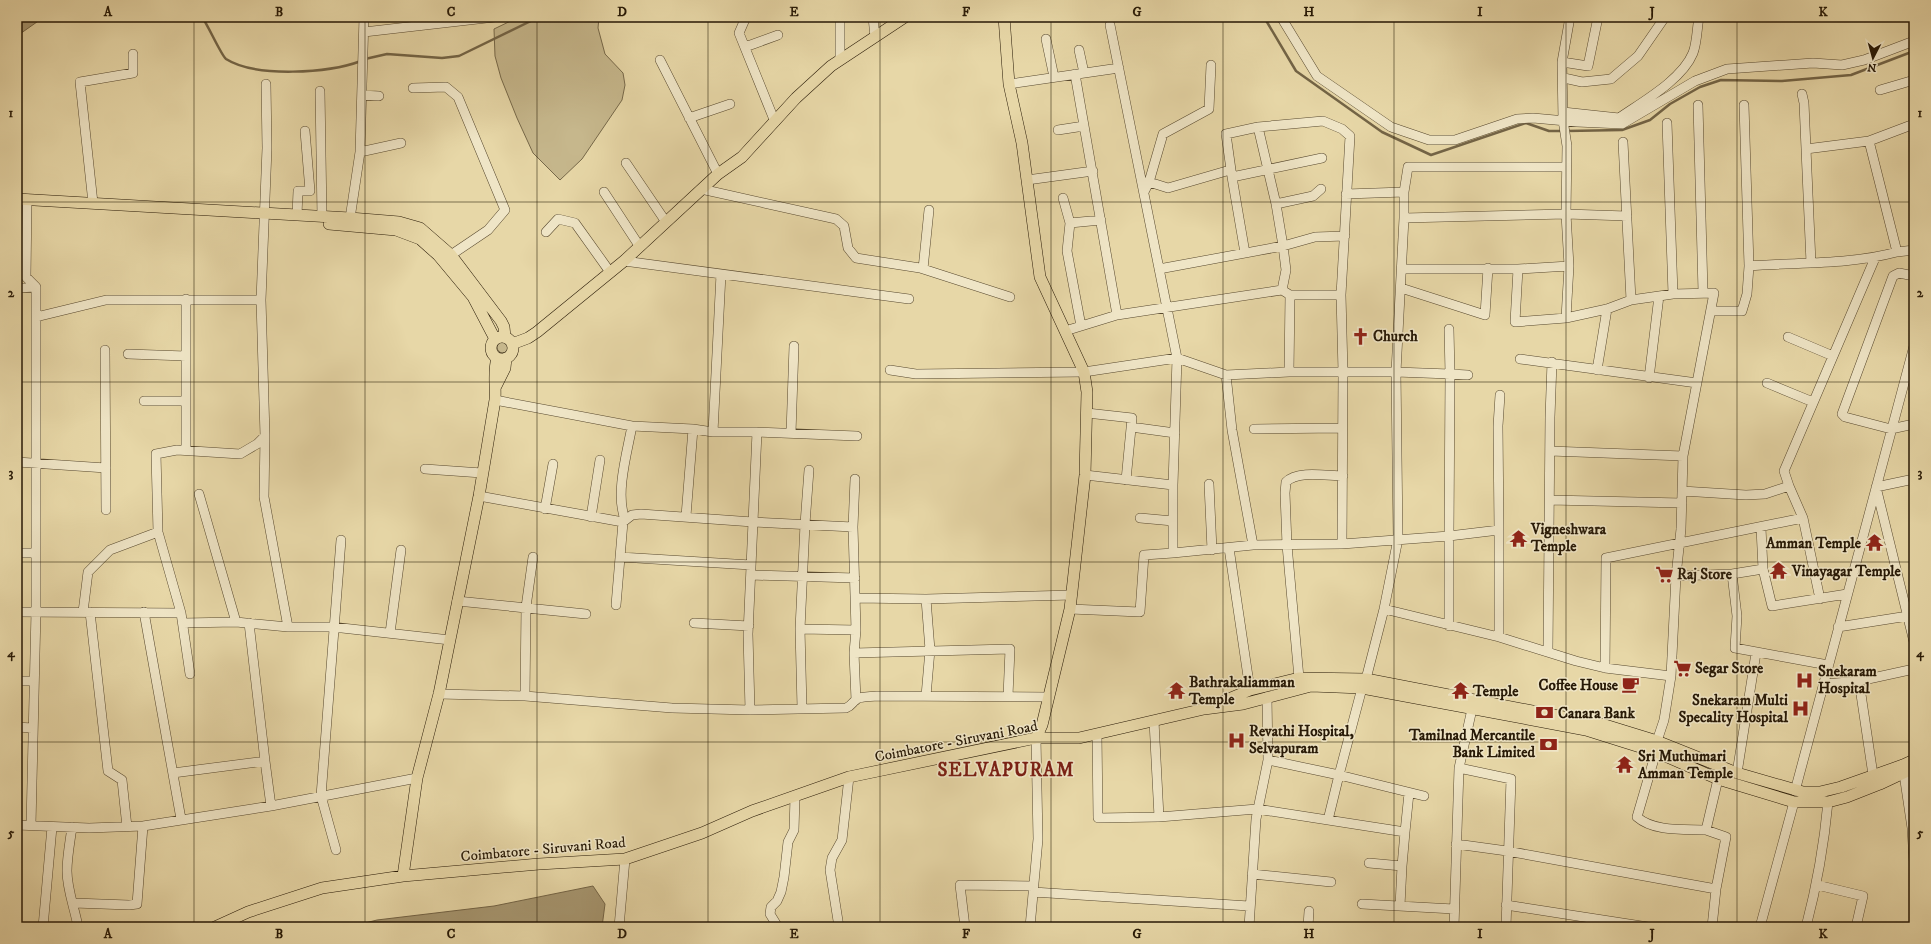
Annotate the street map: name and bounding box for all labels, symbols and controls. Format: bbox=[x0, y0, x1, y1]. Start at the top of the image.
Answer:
text: A bbox=[103, 4, 113, 20]
text: B bbox=[275, 4, 283, 20]
text: C bbox=[447, 4, 456, 20]
text: D bbox=[617, 4, 627, 20]
text: E bbox=[789, 4, 799, 20]
text: F bbox=[962, 4, 971, 20]
text: G bbox=[1132, 4, 1142, 20]
text: H bbox=[1304, 4, 1315, 20]
text: I bbox=[1477, 4, 1483, 20]
text: J bbox=[1647, 4, 1655, 21]
text: K bbox=[1818, 4, 1828, 20]
north arrow bbox=[1853, 38, 1893, 78]
text: N bbox=[1867, 60, 1877, 74]
text: 1 bbox=[9, 105, 14, 121]
text: 1 bbox=[1918, 105, 1923, 121]
text: 2 bbox=[8, 285, 15, 301]
text: 2 bbox=[1917, 285, 1924, 301]
church icon: Church bbox=[1350, 326, 1370, 346]
place label: Church bbox=[1373, 327, 1418, 346]
text: 3 bbox=[9, 465, 14, 481]
text: 3 bbox=[1918, 465, 1923, 481]
place label: Vigneshwara Temple bbox=[1530, 520, 1607, 556]
temple icon: Vigneshwara Temple bbox=[1508, 528, 1528, 548]
temple icon: Amman Temple bbox=[1864, 533, 1884, 553]
place label: Amman Temple bbox=[1765, 534, 1862, 553]
temple icon: Vinayagar Temple bbox=[1769, 561, 1789, 581]
place label: Vinayagar Temple bbox=[1791, 562, 1902, 581]
supermarket icon: Raj Store bbox=[1654, 564, 1674, 584]
place label: Raj Store bbox=[1677, 565, 1733, 584]
text: 4 bbox=[6, 645, 15, 662]
text: 4 bbox=[1915, 645, 1924, 662]
supermarket icon: Segar Store bbox=[1672, 658, 1692, 678]
place label: Segar Store bbox=[1695, 659, 1764, 678]
place label: Snekaram Hospital bbox=[1818, 662, 1878, 698]
hospital icon: Snekaram Hospital bbox=[1795, 670, 1815, 690]
place label: Bathrakaliamman Temple bbox=[1188, 673, 1295, 709]
cafe icon: Coffee House bbox=[1621, 675, 1641, 695]
place label: Coffee House bbox=[1539, 676, 1619, 695]
temple icon: Bathrakaliamman Temple bbox=[1166, 681, 1186, 701]
temple icon: Temple bbox=[1450, 681, 1470, 701]
place label: Temple bbox=[1472, 682, 1519, 701]
place label: Snekaram Multi Specality Hospital bbox=[1678, 691, 1788, 727]
hospital icon: Snekaram Multi Specality Hospital bbox=[1791, 699, 1811, 719]
bank icon: Canara Bank bbox=[1535, 703, 1555, 723]
place label: Canara Bank bbox=[1558, 704, 1635, 723]
street label: Coimbatore - Siruvani Road bbox=[873, 716, 1040, 767]
place label: Revathi Hospital, Selvapuram bbox=[1249, 722, 1354, 758]
place label: Tamilnad Mercantile Bank Limited bbox=[1408, 726, 1536, 762]
hospital icon: Revathi Hospital, Selvapuram bbox=[1226, 730, 1246, 750]
bank icon: Tamilnad Mercantile Bank Limited bbox=[1538, 734, 1558, 754]
place label: Sri Muthumari Amman Temple bbox=[1637, 747, 1734, 783]
temple icon: Sri Muthumari Amman Temple bbox=[1615, 755, 1635, 775]
district label: SELVAPURAM bbox=[937, 759, 1075, 782]
text: 5 bbox=[7, 825, 15, 841]
text: 5 bbox=[1916, 825, 1924, 841]
street label: Coimbatore - Siruvani Road bbox=[460, 833, 627, 866]
text: A bbox=[103, 926, 113, 942]
text: B bbox=[275, 926, 283, 942]
text: C bbox=[447, 926, 456, 942]
text: D bbox=[617, 926, 627, 942]
text: E bbox=[789, 926, 799, 942]
text: F bbox=[962, 926, 971, 942]
text: G bbox=[1132, 926, 1142, 942]
text: H bbox=[1304, 926, 1315, 942]
text: I bbox=[1477, 926, 1483, 942]
text: J bbox=[1647, 926, 1655, 943]
text: K bbox=[1818, 926, 1828, 942]

